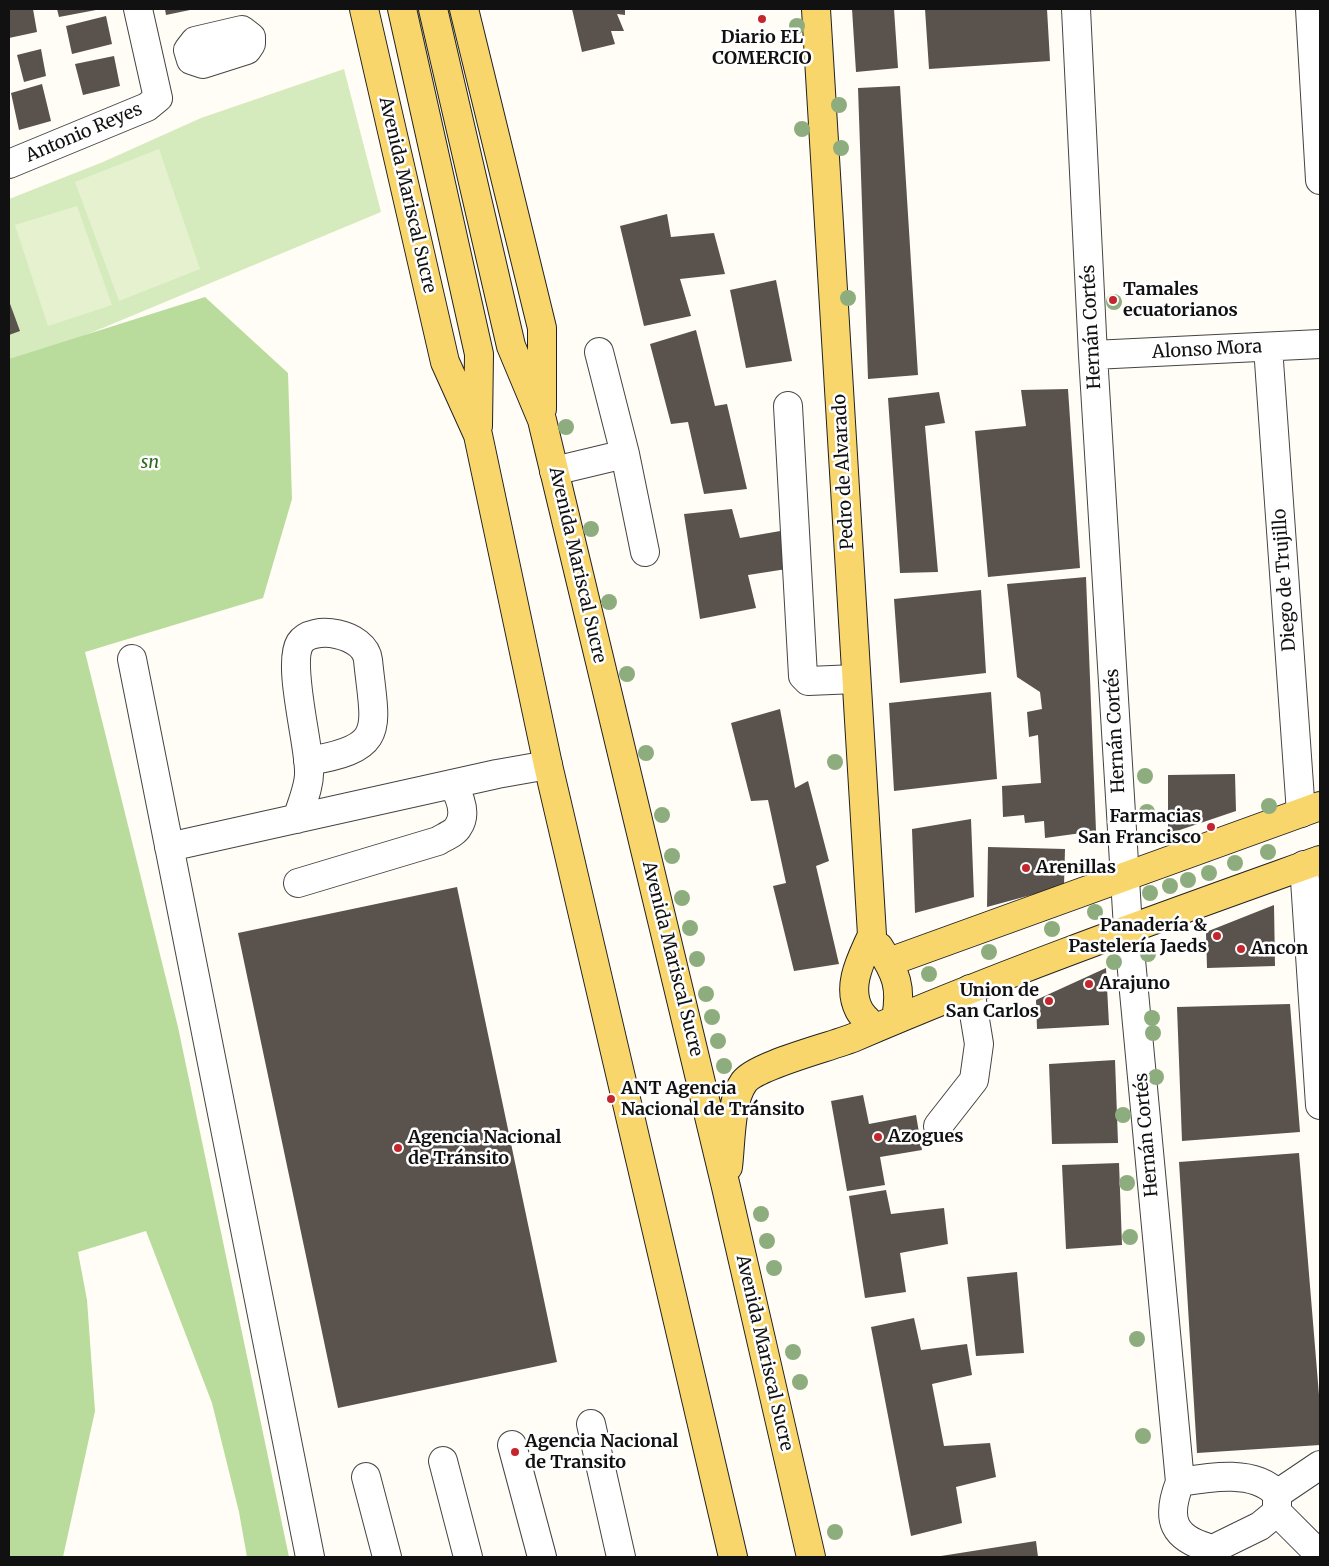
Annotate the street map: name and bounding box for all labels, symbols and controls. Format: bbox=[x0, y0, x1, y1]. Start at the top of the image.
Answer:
marker: Diario EL COMERCIO bbox=[756, 13, 768, 25]
place label: Diario EL COMERCIO bbox=[712, 27, 812, 70]
street label: Avenida Mariscal Sucre bbox=[374, 95, 440, 295]
street label: Antonio Reyes bbox=[23, 99, 145, 167]
street label: Hernán Cortés bbox=[1078, 264, 1106, 390]
place label: Tamales ecuatorianos bbox=[1123, 279, 1238, 322]
marker: Tamales ecuatorianos bbox=[1107, 294, 1119, 306]
street label: Alonso Mora bbox=[1151, 336, 1263, 364]
street label: Pedro de Alvarado bbox=[829, 394, 859, 550]
park label: sn bbox=[141, 452, 159, 474]
street label: Avenida Mariscal Sucre bbox=[544, 465, 610, 665]
street label: Diego de Trujillo bbox=[1269, 508, 1301, 652]
street label: Hernán Cortés bbox=[1102, 668, 1130, 794]
place label: Farmacias San Francisco bbox=[1078, 806, 1201, 849]
marker: Farmacias San Francisco bbox=[1205, 821, 1217, 833]
place label: Arenillas bbox=[1036, 857, 1116, 879]
street label: Avenida Mariscal Sucre bbox=[637, 859, 707, 1059]
marker: Arenillas bbox=[1020, 862, 1032, 874]
place label: Panadería & Pastelería Jaeds bbox=[1068, 915, 1207, 958]
marker: Panadería & Pastelería Jaeds bbox=[1211, 930, 1223, 942]
place label: Ancon bbox=[1251, 938, 1308, 960]
marker: Ancon bbox=[1235, 943, 1247, 955]
place label: Arajuno bbox=[1099, 973, 1170, 995]
marker: Arajuno bbox=[1083, 978, 1095, 990]
place label: Union de San Carlos bbox=[946, 980, 1039, 1022]
marker: Union de San Carlos bbox=[1043, 995, 1055, 1007]
street label: Hernán Cortés bbox=[1131, 1072, 1163, 1198]
place label: ANT Agencia Nacional de Tránsito bbox=[621, 1078, 804, 1120]
marker: ANT Agencia Nacional de Tránsito bbox=[605, 1093, 617, 1105]
place label: Azogues bbox=[888, 1126, 964, 1148]
place label: Agencia Nacional de Tránsito bbox=[408, 1127, 561, 1170]
marker: Azogues bbox=[872, 1131, 884, 1143]
marker: Agencia Nacional de Tránsito bbox=[392, 1142, 404, 1154]
street label: Avenida Mariscal Sucre bbox=[731, 1253, 797, 1453]
place label: Agencia Nacional de Transito bbox=[525, 1431, 678, 1474]
marker: Agencia Nacional de Transito bbox=[509, 1446, 521, 1458]

